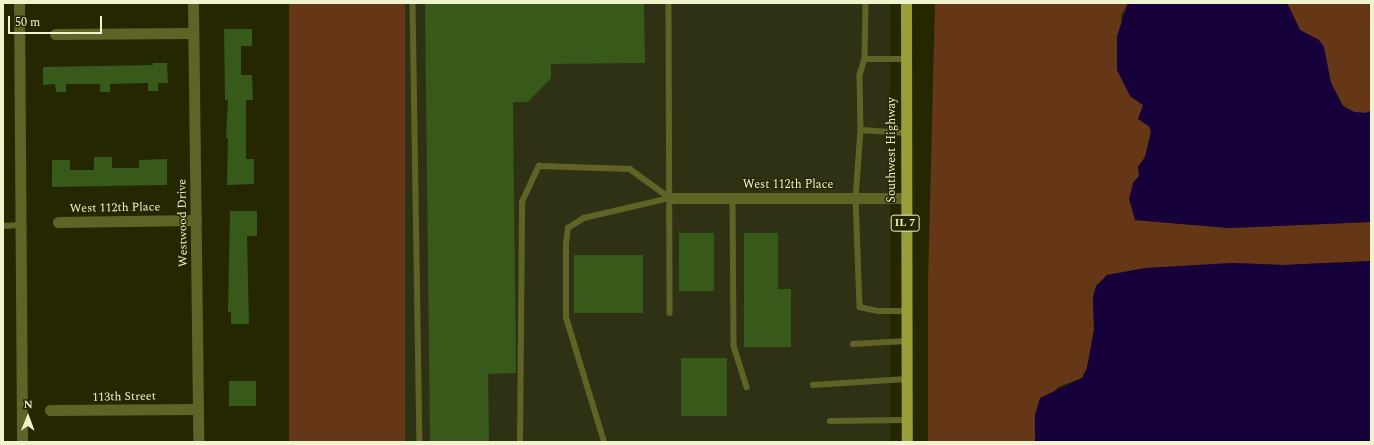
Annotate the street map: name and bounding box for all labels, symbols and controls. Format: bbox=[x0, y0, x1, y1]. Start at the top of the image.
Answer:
scale bar bbox=[10, 8, 104, 34]
text: 50 m bbox=[15, 13, 40, 32]
street label: Southwest Highway bbox=[885, 97, 899, 203]
street label: West 112th Place bbox=[743, 178, 833, 192]
street label: Westwood Drive bbox=[175, 179, 191, 267]
street label: West 112th Place bbox=[70, 200, 160, 216]
road number: IL 7 bbox=[890, 214, 920, 232]
street label: 113th Street bbox=[92, 389, 156, 405]
text: N bbox=[24, 396, 33, 413]
north arrow bbox=[8, 397, 48, 437]

